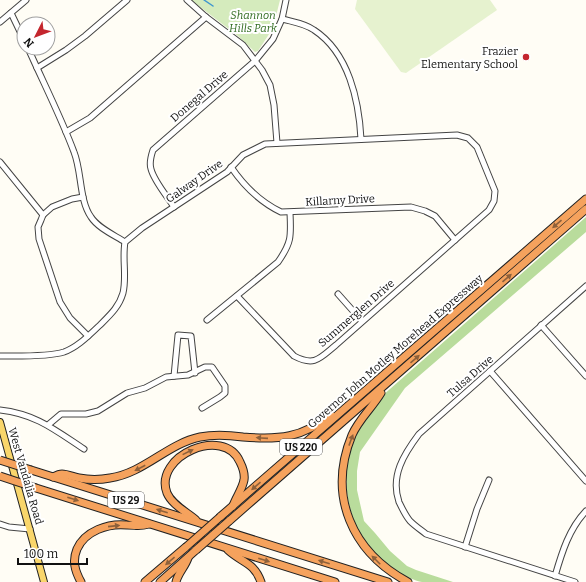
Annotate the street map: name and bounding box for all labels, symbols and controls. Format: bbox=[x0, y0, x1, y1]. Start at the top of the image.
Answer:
park label: Shannon Hills Park bbox=[229, 9, 278, 35]
north arrow bbox=[16, 16, 56, 56]
text: N bbox=[21, 34, 37, 50]
place label: Frazier Elementary School bbox=[421, 45, 518, 71]
marker: Frazier Elementary School bbox=[521, 52, 531, 62]
street label: Donegal Drive bbox=[168, 68, 231, 125]
street label: Galway Drive bbox=[163, 157, 225, 206]
street label: Killarny Drive bbox=[305, 192, 375, 209]
one-way arrow bbox=[551, 220, 562, 229]
street label: Governor John Motley Morehead Expressway bbox=[305, 272, 486, 431]
one-way arrow bbox=[503, 274, 512, 283]
street label: Summerglen Drive bbox=[316, 277, 397, 350]
street label: Tulsa Drive bbox=[445, 353, 496, 400]
one-way arrow bbox=[410, 355, 419, 364]
street label: West Vandalia Road bbox=[5, 426, 46, 527]
one-way arrow bbox=[348, 434, 354, 446]
one-way arrow bbox=[256, 435, 268, 442]
road number: US 220 bbox=[280, 439, 322, 455]
one-way arrow bbox=[183, 449, 194, 455]
one-way arrow bbox=[135, 464, 146, 471]
one-way arrow bbox=[251, 481, 261, 490]
road number: US 29 bbox=[108, 492, 144, 508]
one-way arrow bbox=[68, 497, 80, 503]
one-way arrow bbox=[156, 508, 168, 514]
one-way arrow bbox=[108, 522, 120, 529]
scale bar bbox=[18, 540, 87, 566]
text: 100 m bbox=[24, 547, 59, 561]
one-way arrow bbox=[371, 555, 381, 565]
one-way arrow bbox=[164, 557, 175, 566]
one-way arrow bbox=[258, 557, 270, 563]
one-way arrow bbox=[318, 559, 330, 565]

